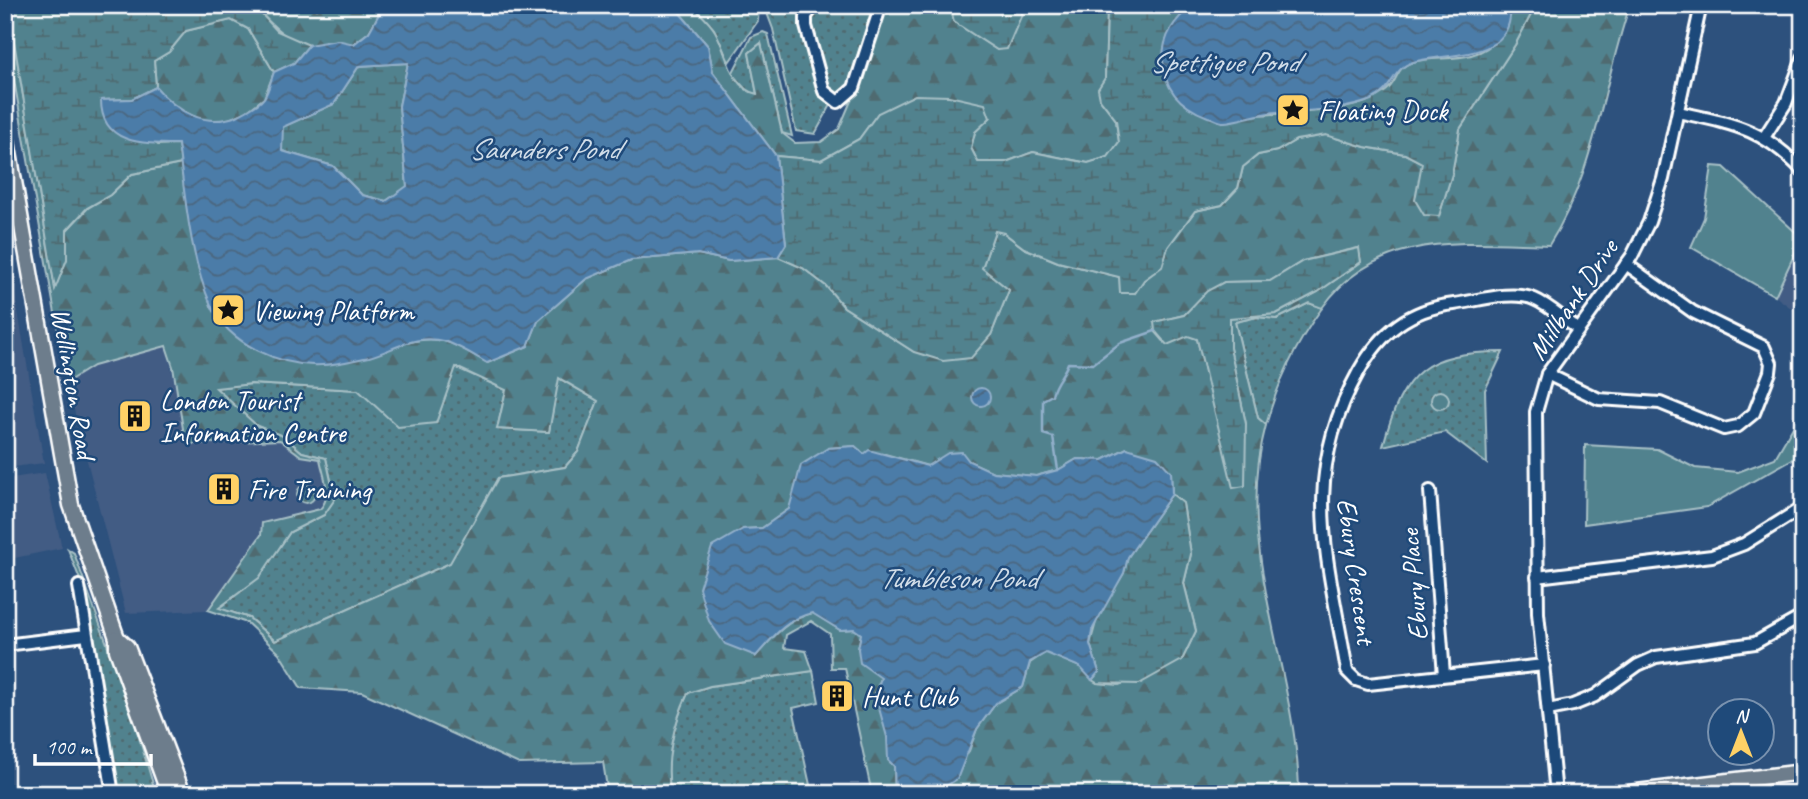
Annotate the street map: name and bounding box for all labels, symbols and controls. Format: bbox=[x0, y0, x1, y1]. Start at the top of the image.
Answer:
water label: Spettigue Pond bbox=[1150, 43, 1308, 81]
place icon: Floating Dock bbox=[1274, 91, 1312, 129]
place label: Floating Dock bbox=[1318, 93, 1449, 128]
water label: Saunders Pond bbox=[469, 130, 629, 168]
street label: Millbank Drive bbox=[1519, 231, 1627, 366]
place icon: Viewing Platform bbox=[209, 291, 247, 329]
place label: Viewing Platform bbox=[252, 293, 416, 328]
street label: Wellington Road bbox=[43, 305, 105, 465]
place label: London Tourist Information Centre bbox=[160, 383, 348, 450]
building icon: London Tourist Information Centre bbox=[116, 397, 154, 435]
building icon: Fire Training bbox=[205, 470, 243, 508]
place label: Fire Training bbox=[248, 472, 373, 507]
street label: Ebury Crescent bbox=[1329, 496, 1384, 649]
street label: Ebury Place bbox=[1391, 526, 1436, 642]
water label: Tumbleson Pond bbox=[879, 559, 1046, 597]
building icon: Hunt Club bbox=[818, 677, 856, 715]
place label: Hunt Club bbox=[862, 679, 959, 714]
north arrow bbox=[1706, 698, 1776, 768]
text: N bbox=[1735, 704, 1750, 728]
scale bar bbox=[35, 722, 150, 766]
text: 100 m bbox=[46, 734, 93, 760]

